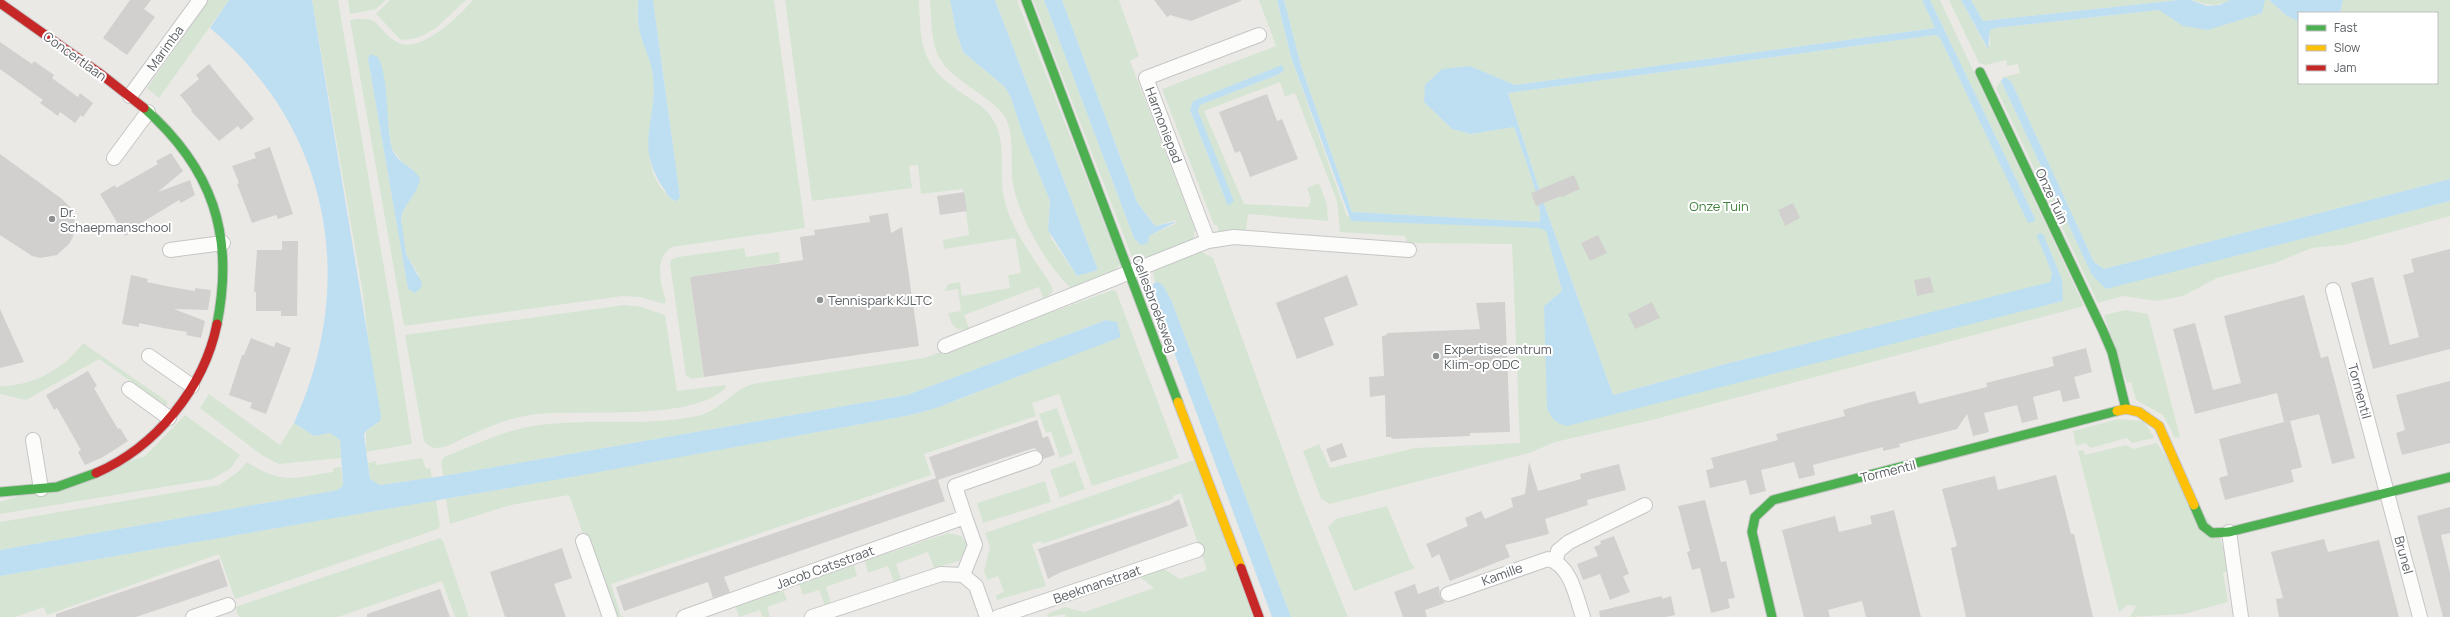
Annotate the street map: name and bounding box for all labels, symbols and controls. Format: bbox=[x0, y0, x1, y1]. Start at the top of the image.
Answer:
legend bbox=[2298, 12, 2438, 84]
text: Fast bbox=[2334, 19, 2358, 36]
street label: Marimba bbox=[142, 22, 188, 74]
street label: Concertlaan bbox=[40, 27, 110, 85]
text: Slow bbox=[2334, 39, 2360, 56]
text: Jam bbox=[2334, 59, 2356, 76]
street label: Harmoniepad bbox=[1141, 84, 1187, 166]
street label: Onze Tuin bbox=[2031, 165, 2073, 227]
park label: Onze Tuin bbox=[1689, 197, 1749, 215]
place label: Dr. Schaepmanschool bbox=[60, 203, 171, 236]
marker: Dr. Schaepmanschool bbox=[47, 214, 57, 224]
street label: Cellesbroeksweg bbox=[1128, 253, 1182, 355]
place label: Tennispark KJLTC bbox=[828, 291, 932, 309]
marker: Tennispark KJLTC bbox=[815, 295, 825, 305]
place label: Expertisecentrum Klim-op ODC bbox=[1444, 340, 1552, 373]
marker: Expertisecentrum Klim-op ODC bbox=[1431, 351, 1441, 361]
street label: Tormentil bbox=[2344, 361, 2376, 421]
street label: Tormentil bbox=[1858, 455, 1918, 487]
street label: Brunel bbox=[2390, 534, 2418, 576]
street label: Jacob Catsstraat bbox=[774, 541, 876, 593]
street label: Kamille bbox=[1479, 558, 1525, 590]
street label: Beekmanstraat bbox=[1051, 561, 1143, 607]

